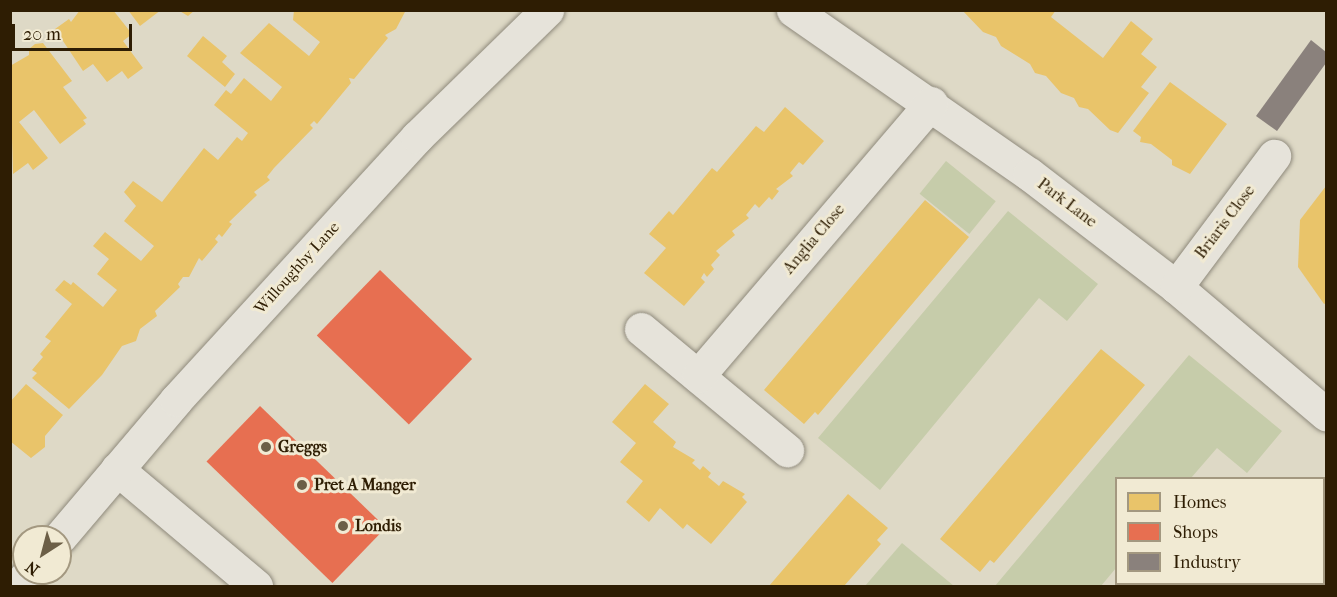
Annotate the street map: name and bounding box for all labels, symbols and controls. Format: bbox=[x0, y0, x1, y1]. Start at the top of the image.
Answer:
scale bar bbox=[15, 12, 135, 50]
text: 20 m bbox=[23, 24, 61, 45]
street label: Park Lane bbox=[1033, 174, 1101, 232]
street label: Briaris Close bbox=[1191, 181, 1259, 263]
street label: Anglia Close bbox=[779, 200, 849, 278]
street label: Willoughby Lane bbox=[251, 218, 343, 318]
place label: Greggs bbox=[278, 437, 327, 457]
marker: Greggs bbox=[259, 440, 273, 454]
place label: Pret A Manger bbox=[314, 475, 416, 495]
legend bbox=[1115, 477, 1325, 585]
marker: Pret A Manger bbox=[295, 478, 309, 492]
text: Homes bbox=[1173, 492, 1227, 513]
place label: Londis bbox=[355, 516, 401, 536]
marker: Londis bbox=[336, 519, 350, 533]
text: Shops bbox=[1173, 522, 1218, 543]
north arrow bbox=[12, 525, 72, 585]
text: Industry bbox=[1173, 552, 1241, 573]
text: N bbox=[22, 557, 43, 580]

